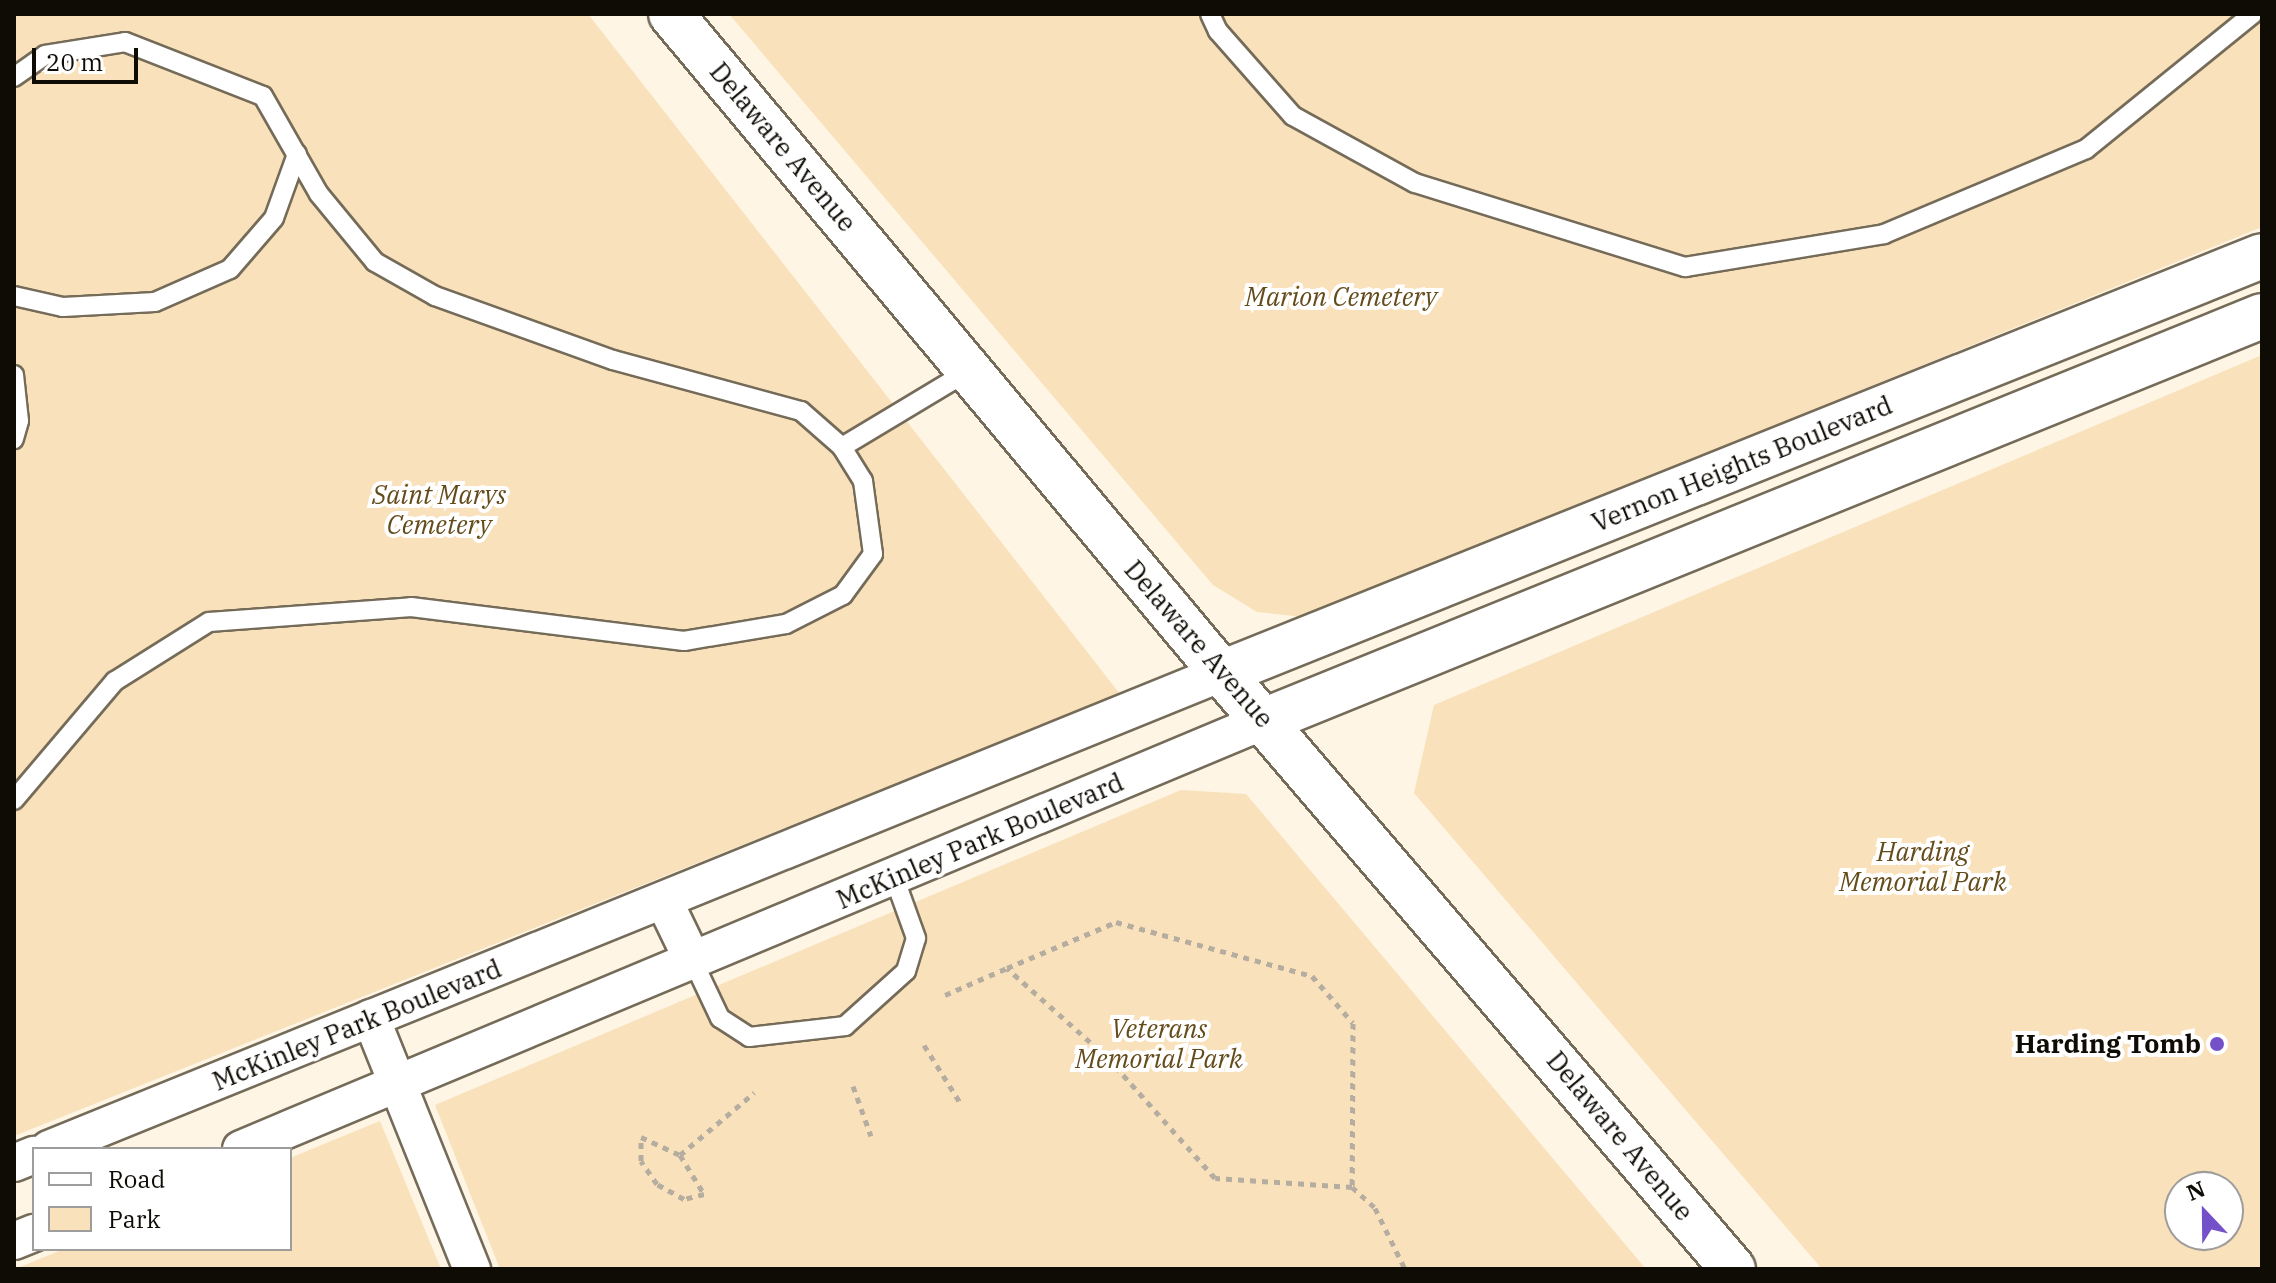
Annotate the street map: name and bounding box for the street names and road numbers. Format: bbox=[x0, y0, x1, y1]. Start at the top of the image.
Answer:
street label: Delaware Avenue bbox=[703, 56, 863, 238]
street label: Vernon Heights Boulevard bbox=[1587, 389, 1897, 539]
street label: Delaware Avenue bbox=[1118, 554, 1280, 734]
street label: McKinley Park Boulevard bbox=[832, 766, 1128, 916]
street label: McKinley Park Boulevard bbox=[208, 953, 506, 1097]
street label: Delaware Avenue bbox=[1540, 1045, 1700, 1227]

